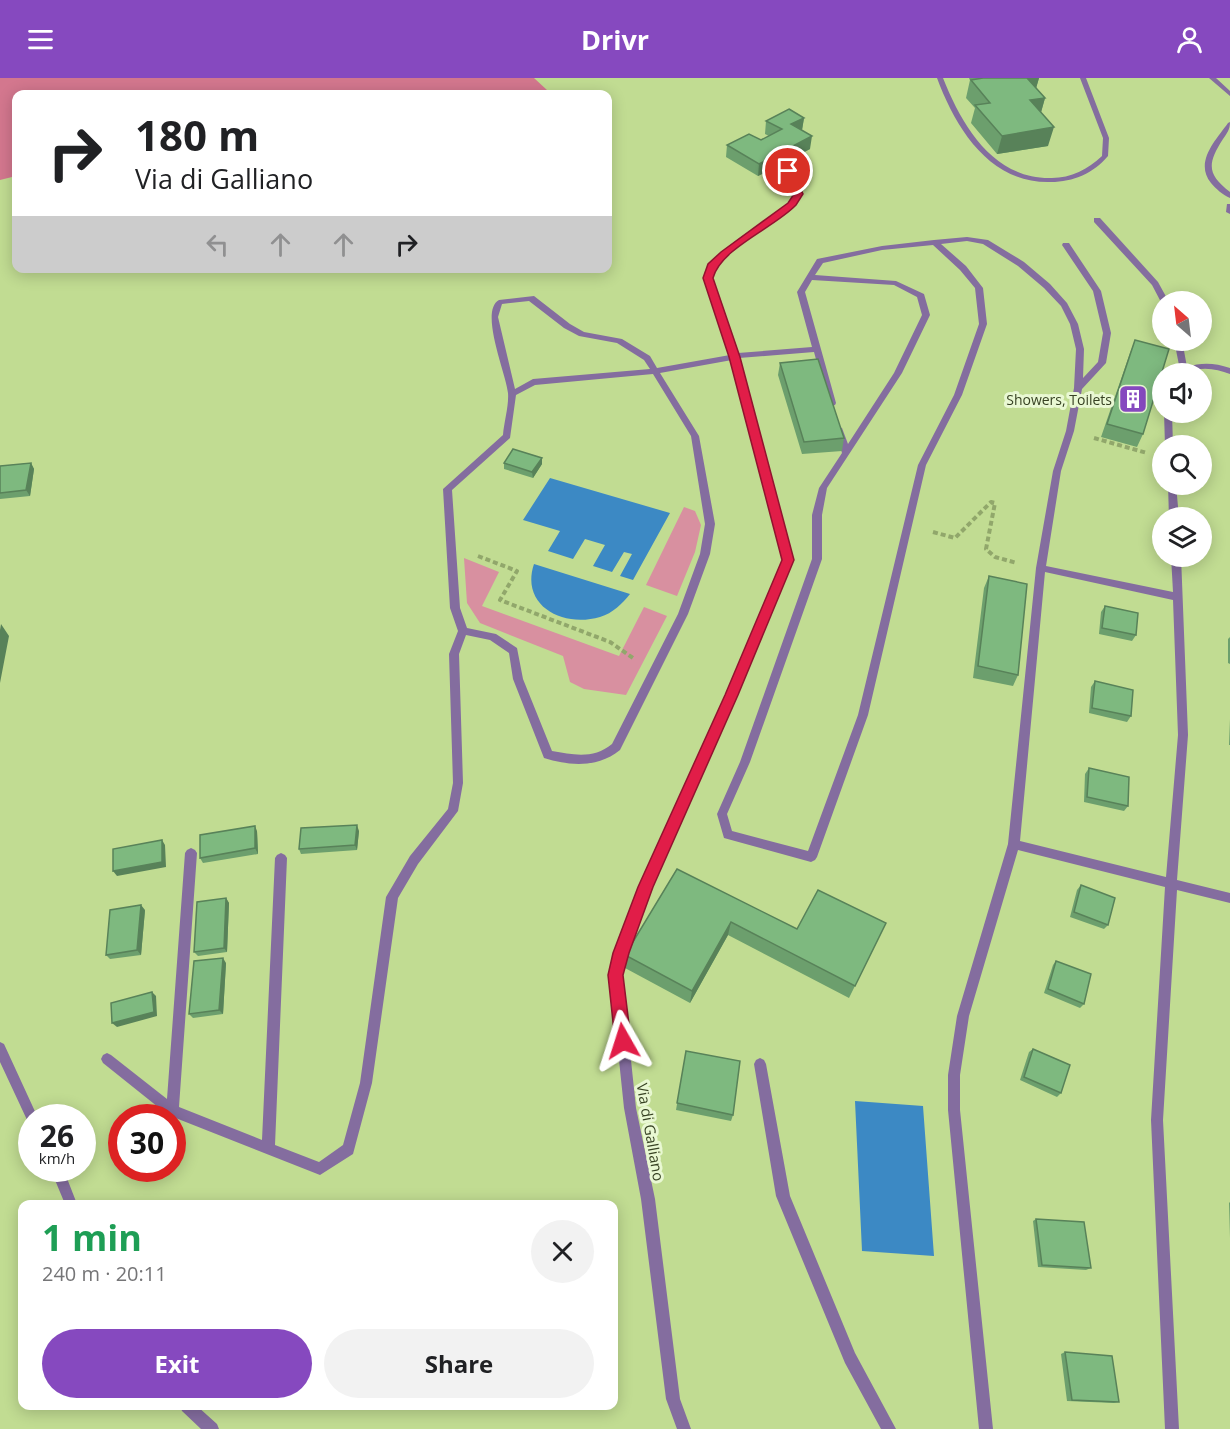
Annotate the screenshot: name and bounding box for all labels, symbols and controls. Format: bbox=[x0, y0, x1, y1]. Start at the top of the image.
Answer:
text: Drivr bbox=[581, 21, 649, 58]
icon: menu bbox=[24, 23, 57, 56]
icon: person bbox=[1173, 23, 1206, 56]
text: 180 m bbox=[135, 106, 259, 163]
icon: right bbox=[36, 114, 114, 192]
pin bbox=[762, 145, 813, 196]
icon: arrive bbox=[771, 154, 804, 187]
text: Via di Galliano bbox=[135, 160, 313, 197]
icon: left bbox=[201, 228, 234, 261]
icon: ahead bbox=[264, 228, 297, 261]
icon: ahead bbox=[327, 228, 360, 261]
icon: right bbox=[390, 228, 423, 261]
north arrow bbox=[1152, 291, 1212, 351]
map controls bbox=[1152, 291, 1212, 567]
button: sound bbox=[1152, 363, 1212, 423]
building icon: Showers, Toilets bbox=[1117, 383, 1149, 415]
place label: Showers, Toilets bbox=[1006, 390, 1112, 409]
button: search bbox=[1152, 435, 1212, 495]
button: layers bbox=[1152, 507, 1212, 567]
position arrow bbox=[591, 1009, 655, 1073]
street label: Via di Galliano bbox=[633, 1082, 669, 1182]
speed limit sign: 30 bbox=[108, 1104, 186, 1182]
text: 26 bbox=[40, 1115, 74, 1156]
text: km/h bbox=[39, 1148, 75, 1168]
text: 1 min bbox=[42, 1213, 142, 1262]
button: close bbox=[531, 1220, 594, 1283]
text: 240 m · 20:11 bbox=[42, 1260, 167, 1287]
button: Exit bbox=[42, 1329, 312, 1398]
button: Share bbox=[324, 1329, 594, 1398]

